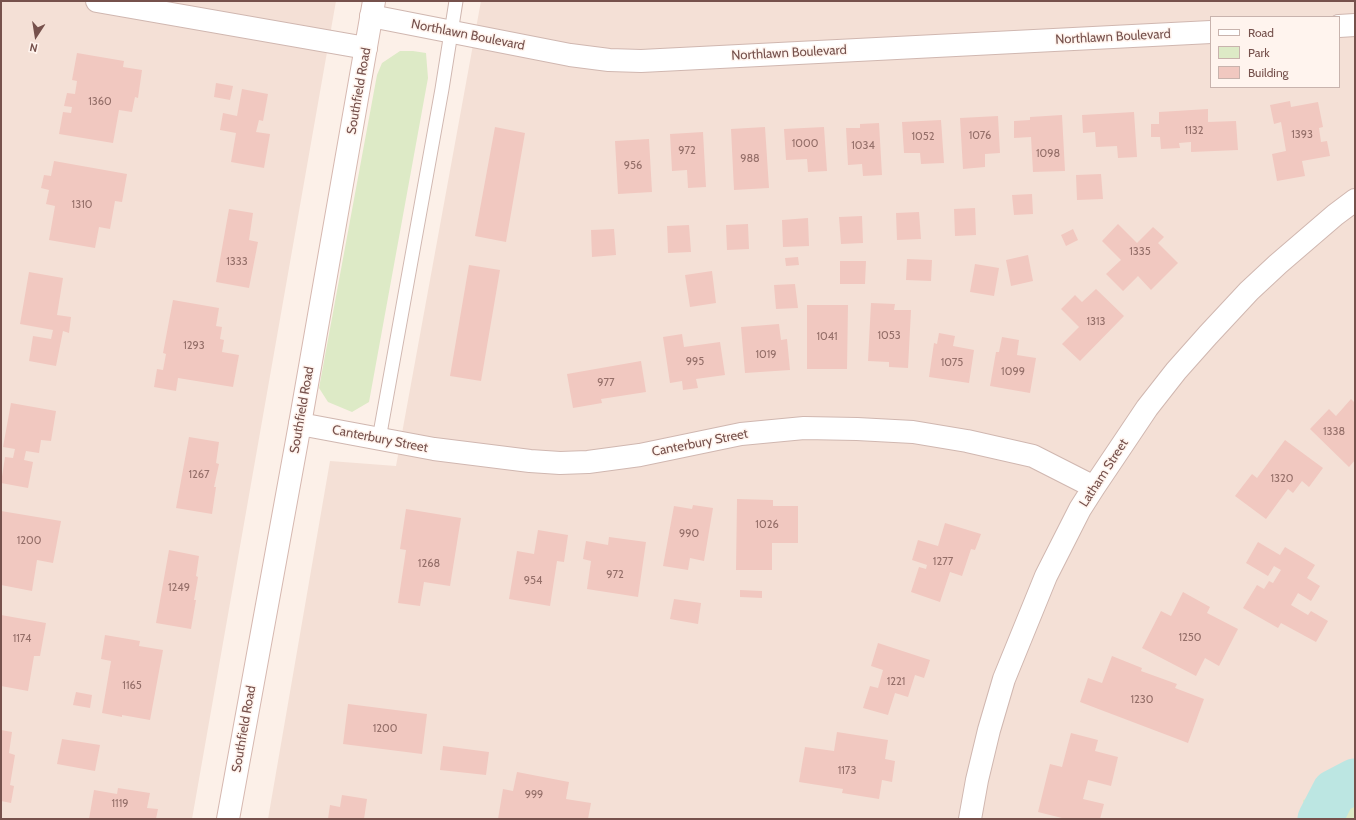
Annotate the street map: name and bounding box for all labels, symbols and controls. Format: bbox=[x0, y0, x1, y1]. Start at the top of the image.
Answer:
north arrow bbox=[16, 16, 56, 56]
street label: Northlawn Boulevard bbox=[410, 16, 526, 54]
legend bbox=[1210, 16, 1340, 88]
text: Road bbox=[1248, 25, 1274, 40]
street label: Northlawn Boulevard bbox=[1055, 26, 1171, 48]
text: N bbox=[28, 40, 39, 55]
street label: Northlawn Boulevard bbox=[731, 42, 847, 64]
text: Park bbox=[1248, 45, 1270, 60]
street label: Southfield Road bbox=[344, 46, 374, 136]
text: Building bbox=[1248, 65, 1289, 80]
house number: 1360 bbox=[88, 95, 112, 109]
house number: 1132 bbox=[1185, 124, 1203, 138]
house number: 1393 bbox=[1291, 128, 1313, 142]
house number: 1076 bbox=[969, 129, 991, 143]
house number: 1052 bbox=[912, 130, 934, 144]
house number: 1000 bbox=[792, 137, 818, 151]
house number: 1034 bbox=[851, 139, 875, 153]
house number: 972 bbox=[678, 144, 696, 158]
house number: 1098 bbox=[1036, 147, 1060, 161]
house number: 988 bbox=[740, 152, 760, 166]
house number: 956 bbox=[624, 159, 642, 173]
house number: 1310 bbox=[72, 198, 92, 212]
house number: 1335 bbox=[1129, 245, 1151, 259]
house number: 1333 bbox=[226, 255, 248, 269]
house number: 1313 bbox=[1086, 315, 1106, 329]
house number: 1053 bbox=[877, 329, 901, 343]
house number: 1041 bbox=[816, 330, 838, 344]
house number: 1293 bbox=[183, 339, 205, 353]
house number: 1019 bbox=[755, 348, 777, 362]
house number: 995 bbox=[686, 355, 704, 369]
house number: 1075 bbox=[941, 356, 963, 370]
street label: Southfield Road bbox=[287, 365, 317, 455]
house number: 1099 bbox=[1001, 365, 1025, 379]
house number: 977 bbox=[597, 376, 615, 390]
street label: Canterbury Street bbox=[331, 422, 429, 456]
house number: 1338 bbox=[1323, 425, 1345, 439]
street label: Canterbury Street bbox=[651, 426, 749, 460]
street label: Latham Street bbox=[1076, 436, 1132, 510]
house number: 1267 bbox=[188, 468, 210, 482]
house number: 1320 bbox=[1271, 472, 1293, 486]
house number: 1026 bbox=[755, 518, 779, 532]
house number: 990 bbox=[679, 527, 699, 541]
house number: 1200 bbox=[17, 534, 41, 548]
house number: 1277 bbox=[933, 555, 953, 569]
house number: 1268 bbox=[418, 557, 440, 571]
house number: 972 bbox=[606, 568, 624, 582]
house number: 954 bbox=[524, 574, 542, 588]
house number: 1249 bbox=[168, 581, 190, 595]
house number: 1250 bbox=[1179, 631, 1201, 645]
house number: 1174 bbox=[13, 632, 31, 646]
house number: 1221 bbox=[887, 675, 905, 689]
house number: 1165 bbox=[122, 679, 142, 693]
street label: Southfield Road bbox=[229, 684, 259, 774]
house number: 1230 bbox=[1131, 693, 1153, 707]
house number: 1200 bbox=[373, 722, 397, 736]
house number: 1173 bbox=[838, 764, 856, 778]
house number: 999 bbox=[525, 788, 543, 802]
house number: 1119 bbox=[111, 797, 129, 811]

